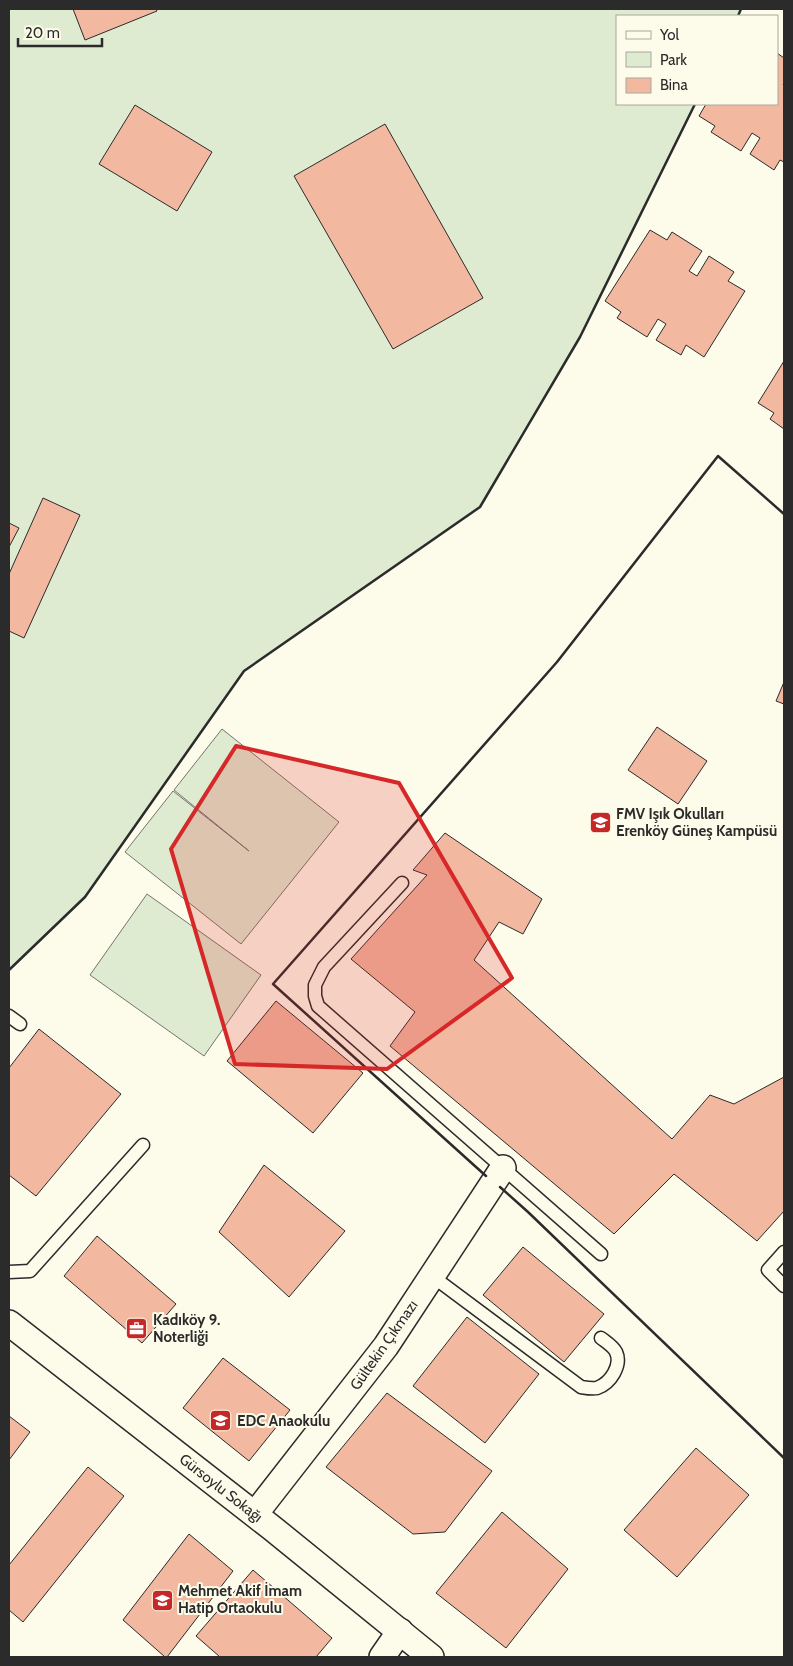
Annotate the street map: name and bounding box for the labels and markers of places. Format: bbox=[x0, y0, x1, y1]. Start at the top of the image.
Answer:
place label: FMV Işık Okulları Erenköy Güneş Kampüsü bbox=[616, 805, 777, 840]
school or university icon: FMV Işık Okulları Erenköy Güneş Kampüsü bbox=[588, 811, 612, 835]
place label: Kadıköy 9. Noterliği bbox=[153, 1311, 220, 1346]
office icon: Kadıköy 9. Noterliği bbox=[125, 1317, 149, 1341]
school or university icon: EDC Anaokulu bbox=[209, 1409, 233, 1433]
place label: EDC Anaokulu bbox=[237, 1412, 330, 1430]
place label: Mehmet Akif İmam Hatip Ortaokulu bbox=[178, 1582, 302, 1617]
school or university icon: Mehmet Akif İmam Hatip Ortaokulu bbox=[150, 1588, 174, 1612]

